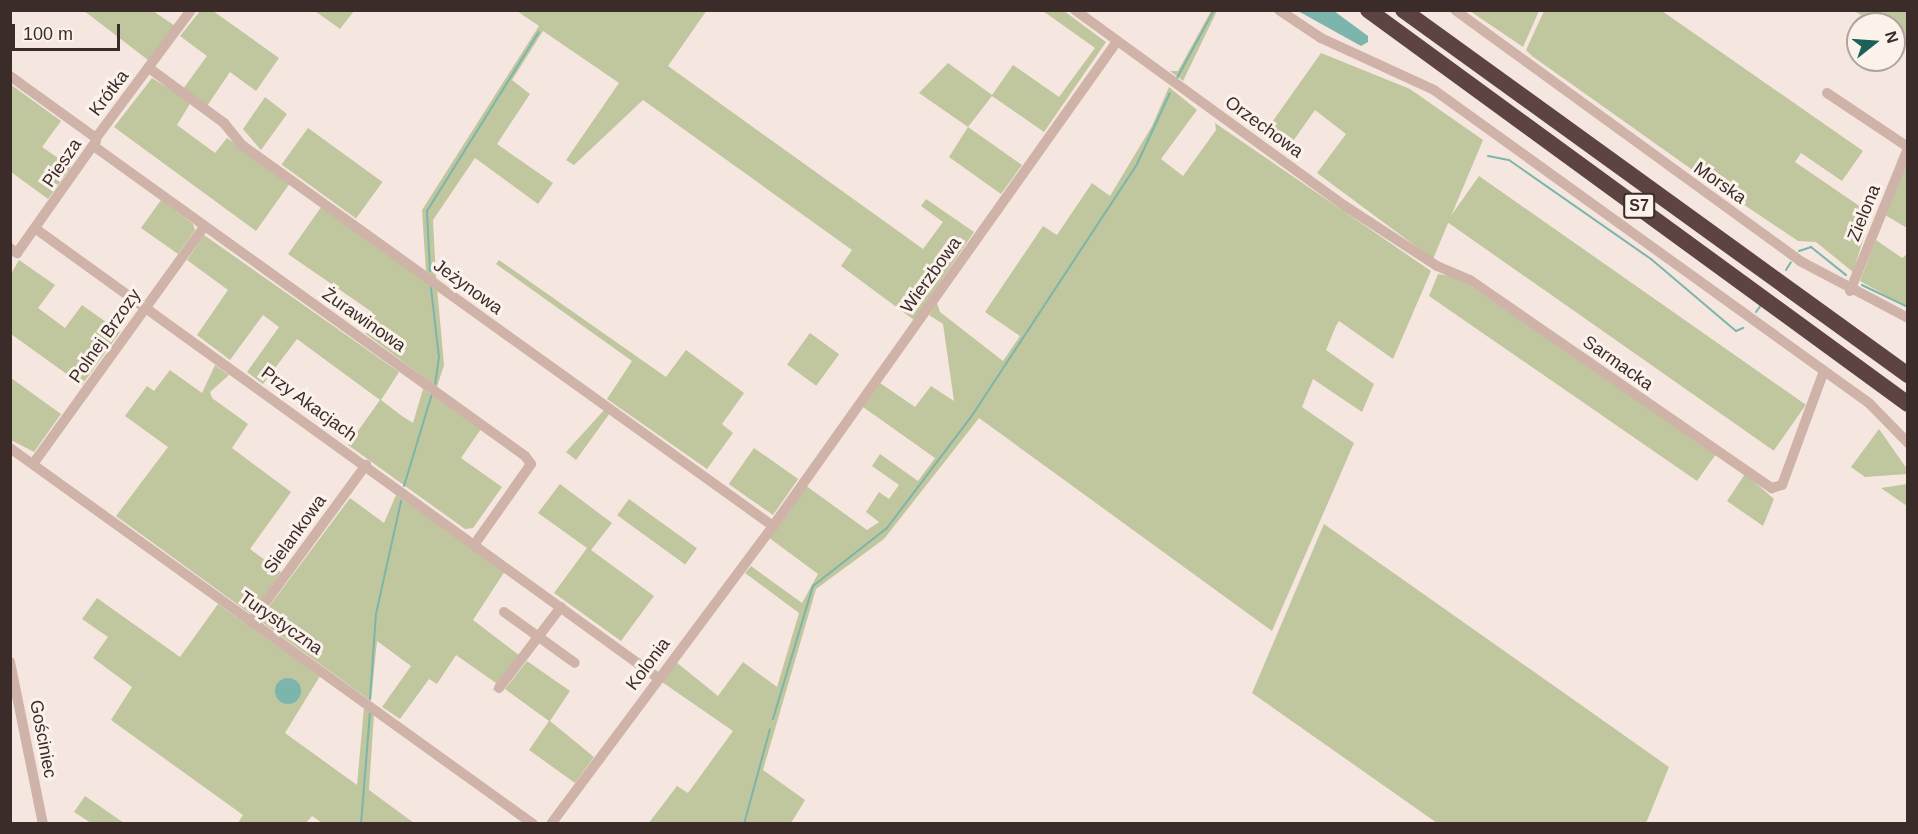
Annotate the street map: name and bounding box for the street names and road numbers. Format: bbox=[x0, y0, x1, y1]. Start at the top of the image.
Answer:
street label: Krótka bbox=[85, 66, 133, 120]
street label: Orzechowa bbox=[1221, 92, 1307, 162]
street label: Piesza bbox=[38, 135, 86, 191]
street label: Morska bbox=[1690, 157, 1750, 209]
street label: Zielona bbox=[1843, 182, 1885, 244]
road number: S7 bbox=[1622, 193, 1656, 219]
street label: Wierzbowa bbox=[896, 233, 966, 317]
street label: Jeżynowa bbox=[429, 255, 507, 319]
street label: Żurawinowa bbox=[318, 283, 410, 357]
street label: Polnej Brzozy bbox=[65, 285, 145, 387]
street label: Sarmacka bbox=[1579, 331, 1657, 395]
street label: Przy Akacjach bbox=[257, 362, 361, 446]
street label: Sielankowa bbox=[259, 490, 331, 578]
street label: Turystyczna bbox=[235, 587, 327, 659]
street label: Kolonia bbox=[621, 634, 675, 694]
street label: Gościniec bbox=[25, 698, 61, 780]

